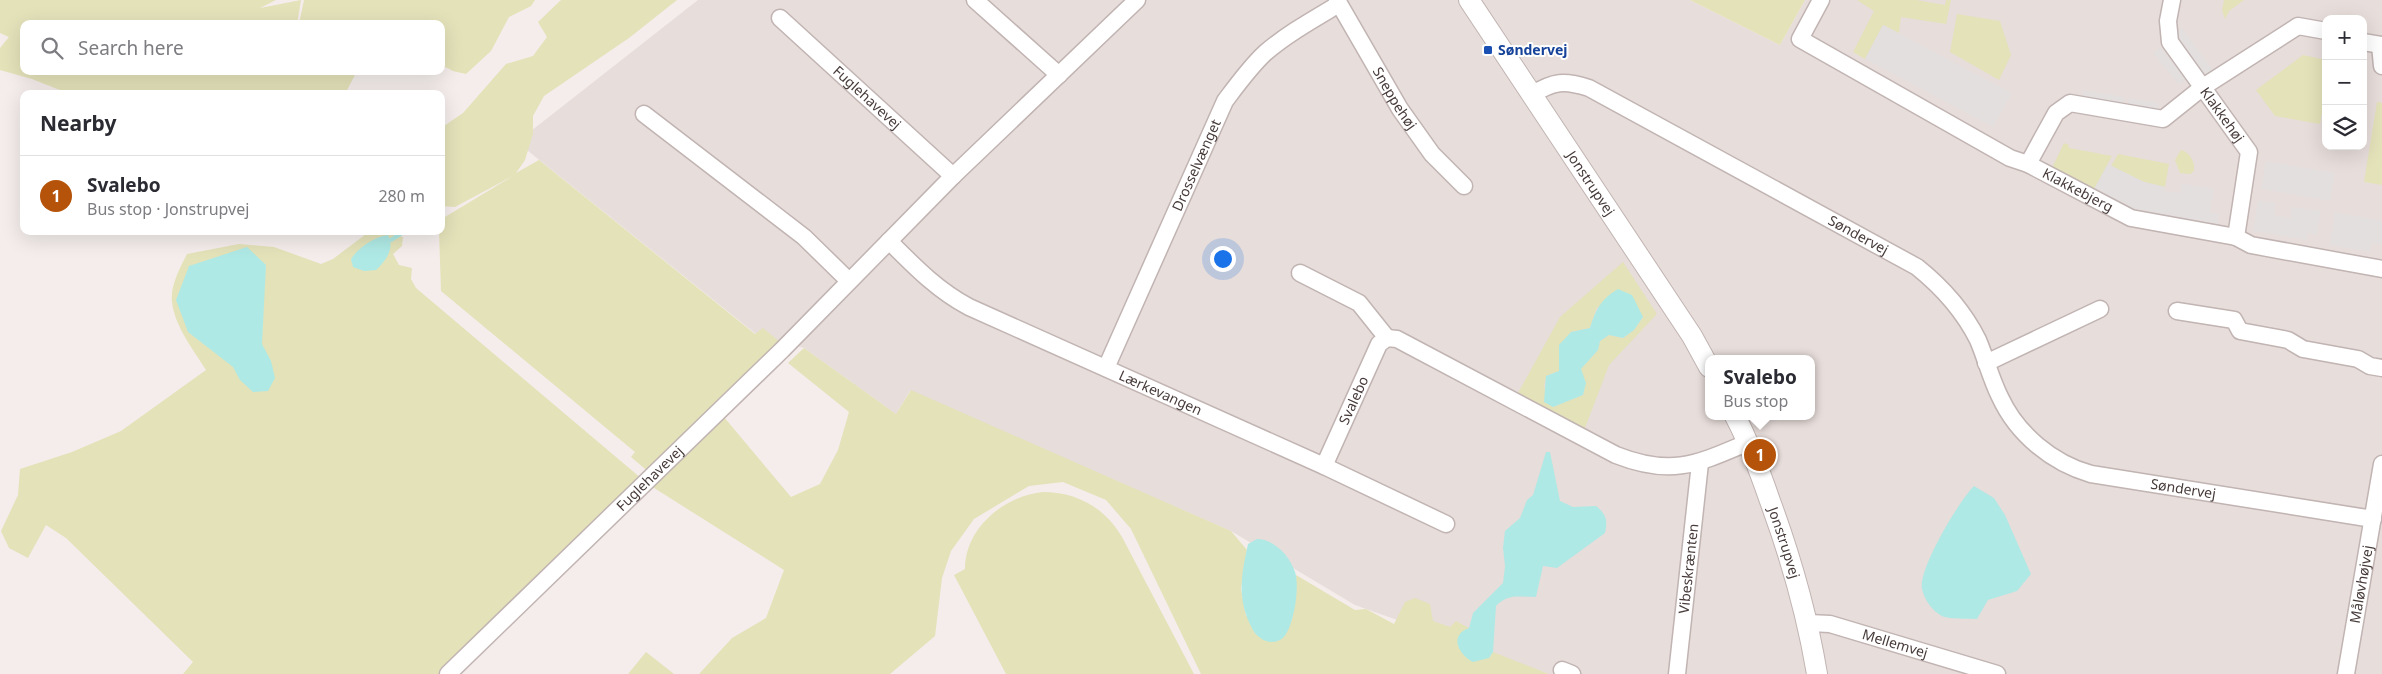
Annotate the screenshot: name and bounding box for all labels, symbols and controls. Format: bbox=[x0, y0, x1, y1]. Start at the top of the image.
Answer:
map controls bbox=[2322, 15, 2367, 150]
button: + bbox=[2322, 15, 2367, 60]
search box bbox=[20, 20, 445, 75]
icon: search bbox=[38, 34, 66, 62]
text: Search here bbox=[78, 35, 184, 61]
place label: Søndervej bbox=[1498, 40, 1567, 59]
marker: Søndervej bbox=[1482, 44, 1494, 56]
button: − bbox=[2322, 60, 2367, 105]
street label: Fuglehavevej bbox=[829, 61, 906, 133]
street label: Sneppehøj bbox=[1369, 63, 1422, 133]
street label: Klakkehøj bbox=[2196, 83, 2249, 146]
button: layers bbox=[2322, 105, 2367, 150]
text: Nearby bbox=[40, 109, 116, 137]
street label: Drosselvænget bbox=[1167, 116, 1225, 214]
street label: Jonstrupvej bbox=[1562, 145, 1620, 219]
street label: Klakkebjerg bbox=[2039, 163, 2117, 216]
text: Svalebo bbox=[87, 172, 161, 198]
text: 1 bbox=[51, 185, 61, 207]
text: 280 m bbox=[378, 185, 425, 207]
text: Bus stop · Jonstrupvej bbox=[87, 198, 249, 220]
street label: Søndervej bbox=[1825, 210, 1892, 259]
your location bbox=[1210, 246, 1236, 272]
popup bbox=[1705, 355, 1815, 420]
text: Svalebo bbox=[1723, 364, 1797, 390]
street label: Lærkevangen bbox=[1116, 365, 1205, 419]
street label: Svalebo bbox=[1334, 373, 1372, 427]
text: Bus stop bbox=[1723, 390, 1788, 412]
pin: 1 bbox=[1744, 436, 1776, 474]
street label: Fuglehavevej bbox=[612, 441, 687, 515]
street label: Søndervej bbox=[2149, 474, 2217, 503]
street label: Jonstrupvej bbox=[1763, 502, 1805, 581]
street label: Vibeskrænten bbox=[1674, 522, 1702, 615]
street label: Måløvhøjvej bbox=[2345, 544, 2377, 625]
street label: Mellemvej bbox=[1860, 624, 1930, 662]

